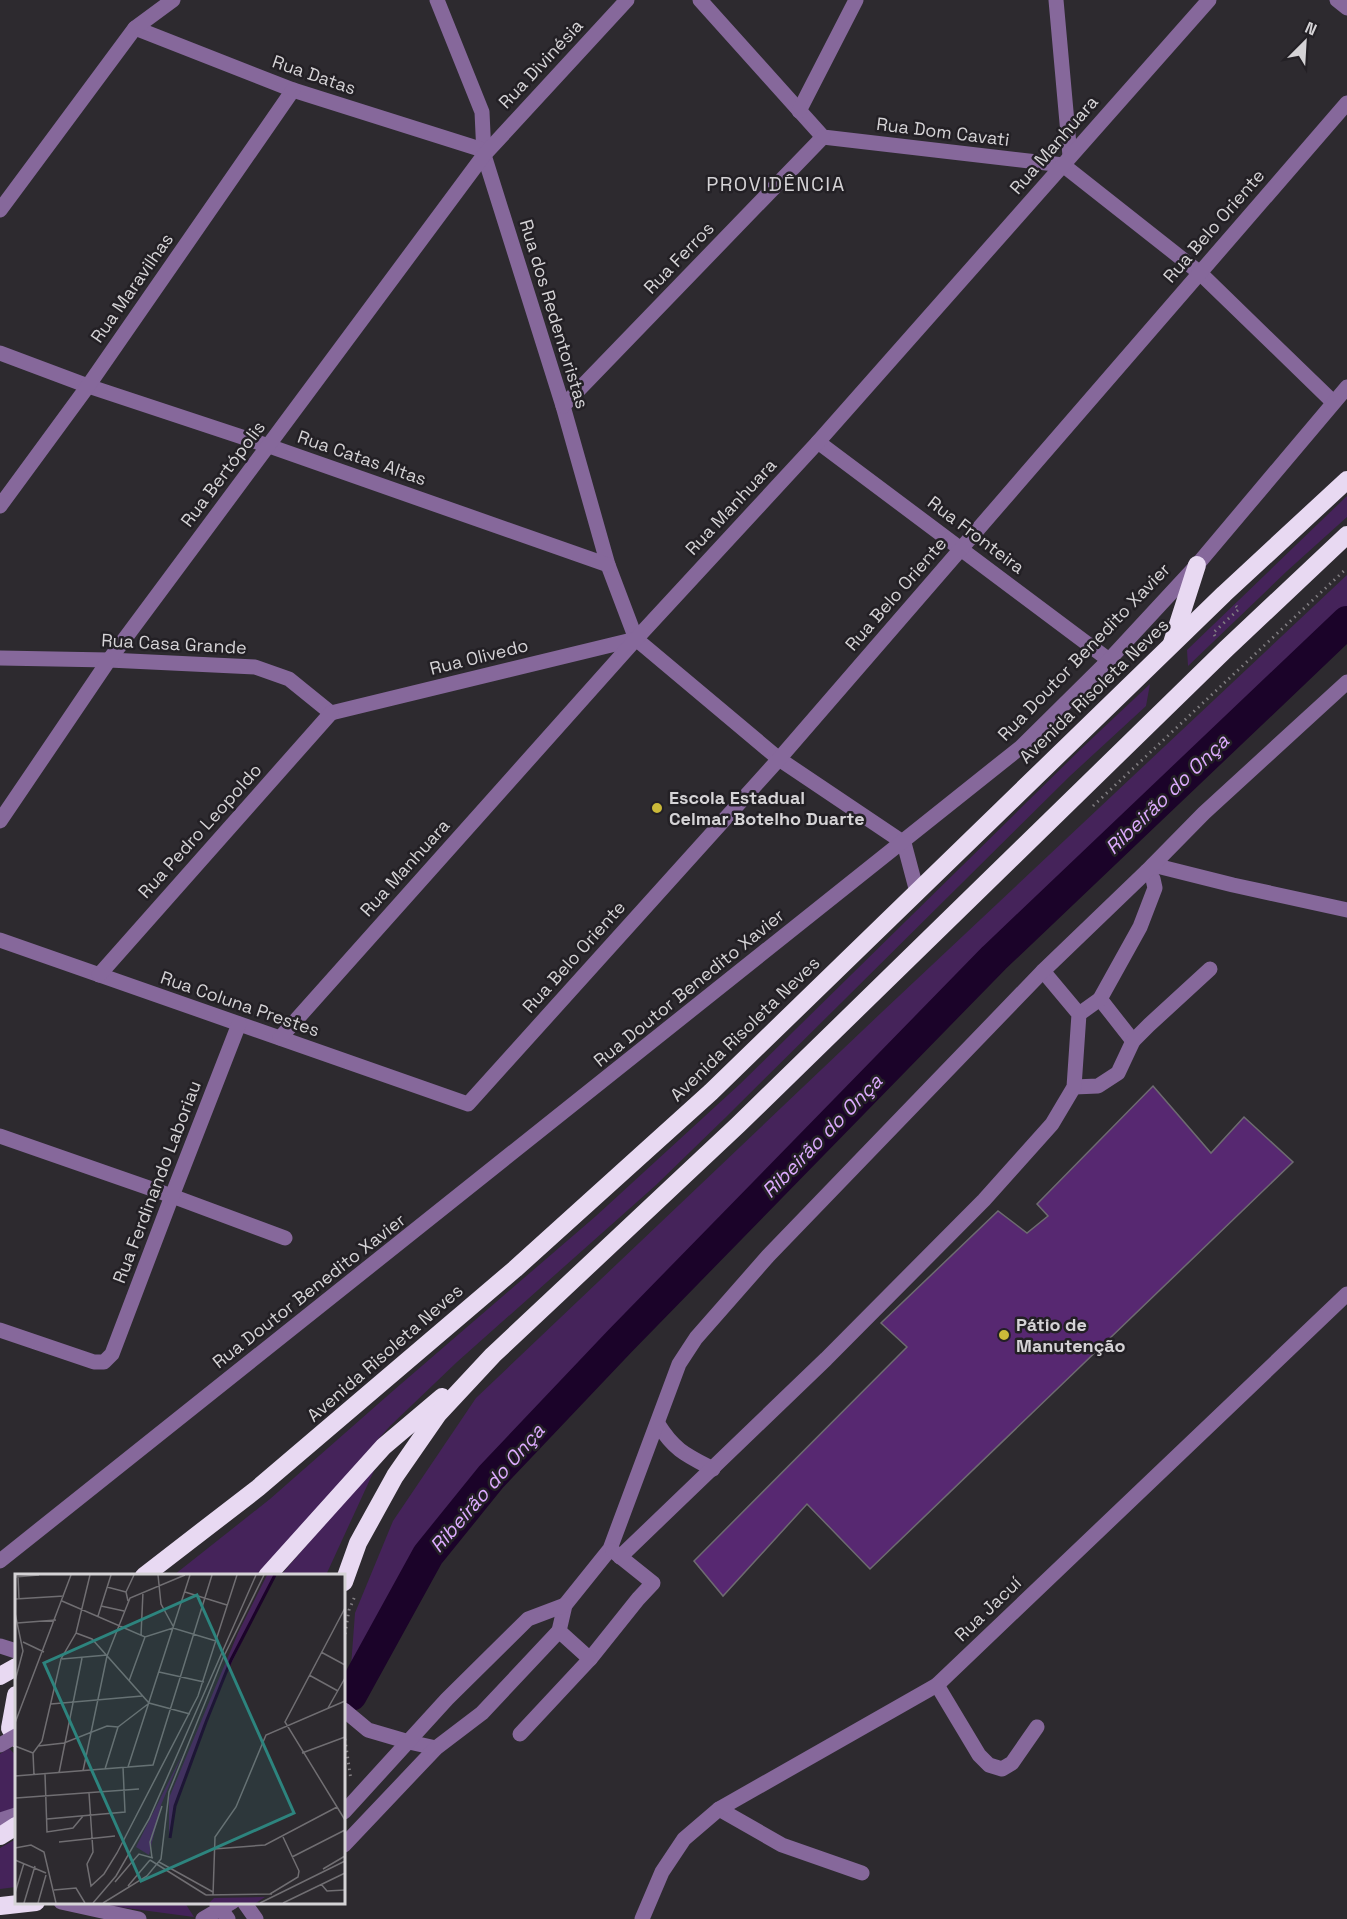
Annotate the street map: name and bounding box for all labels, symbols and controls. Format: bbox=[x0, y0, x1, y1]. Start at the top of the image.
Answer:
north arrow bbox=[1275, 12, 1335, 72]
street label: Rua Divinésia bbox=[493, 14, 588, 113]
text: N bbox=[1302, 17, 1320, 41]
street label: Rua Datas bbox=[269, 49, 359, 100]
street label: Rua Manhuara bbox=[1004, 91, 1103, 199]
street label: Rua Dom Cavati bbox=[875, 112, 1011, 151]
street label: Rua Belo Oriente bbox=[1158, 164, 1269, 287]
district label: PROVIDÊNCIA bbox=[706, 171, 846, 197]
street label: Rua dos Redentoristas bbox=[515, 216, 594, 411]
street label: Rua Ferros bbox=[639, 217, 719, 299]
street label: Rua Maravilhas bbox=[85, 228, 178, 347]
street label: Rua Bertópolis bbox=[175, 416, 270, 531]
street label: Rua Catas Altas bbox=[295, 425, 430, 490]
street label: Rua Manhuara bbox=[680, 454, 781, 560]
street label: Rua Fronteira bbox=[923, 491, 1029, 578]
street label: Rua Belo Oriente bbox=[840, 532, 951, 655]
street label: Rua Doutor Benedito Xavier bbox=[992, 558, 1175, 745]
street label: Avenida Risoleta Neves bbox=[1014, 613, 1173, 768]
street label: Rua Casa Grande bbox=[101, 628, 247, 659]
street label: Rua Olivedo bbox=[427, 633, 531, 680]
water label: Ribeirão do Onça bbox=[1100, 728, 1235, 860]
street label: Rua Pedro Leopoldo bbox=[133, 758, 266, 903]
place label: Escola Estadual Celmar Botelho Duarte bbox=[669, 786, 865, 830]
marker: Escola Estadual Celmar Botelho Duarte bbox=[650, 801, 664, 815]
street label: Rua Manhuara bbox=[355, 814, 454, 921]
street label: Rua Belo Oriente bbox=[517, 896, 630, 1018]
street label: Rua Doutor Benedito Xavier bbox=[589, 903, 789, 1072]
street label: Avenida Risoleta Neves bbox=[665, 951, 824, 1106]
street label: Rua Coluna Prestes bbox=[158, 966, 323, 1042]
water label: Ribeirão do Onça bbox=[756, 1068, 888, 1203]
street label: Rua Ferdinando Laboriau bbox=[107, 1077, 206, 1286]
street label: Rua Doutor Benedito Xavier bbox=[208, 1208, 410, 1373]
street label: Avenida Risoleta Neves bbox=[302, 1279, 467, 1427]
place label: Pátio de Manutenção bbox=[1016, 1313, 1125, 1357]
marker: Pátio de Manutenção bbox=[997, 1328, 1011, 1342]
water label: Ribeirão do Onça bbox=[424, 1418, 550, 1558]
street label: Rua Jacuí bbox=[949, 1571, 1026, 1646]
inset map bbox=[15, 1574, 345, 1904]

